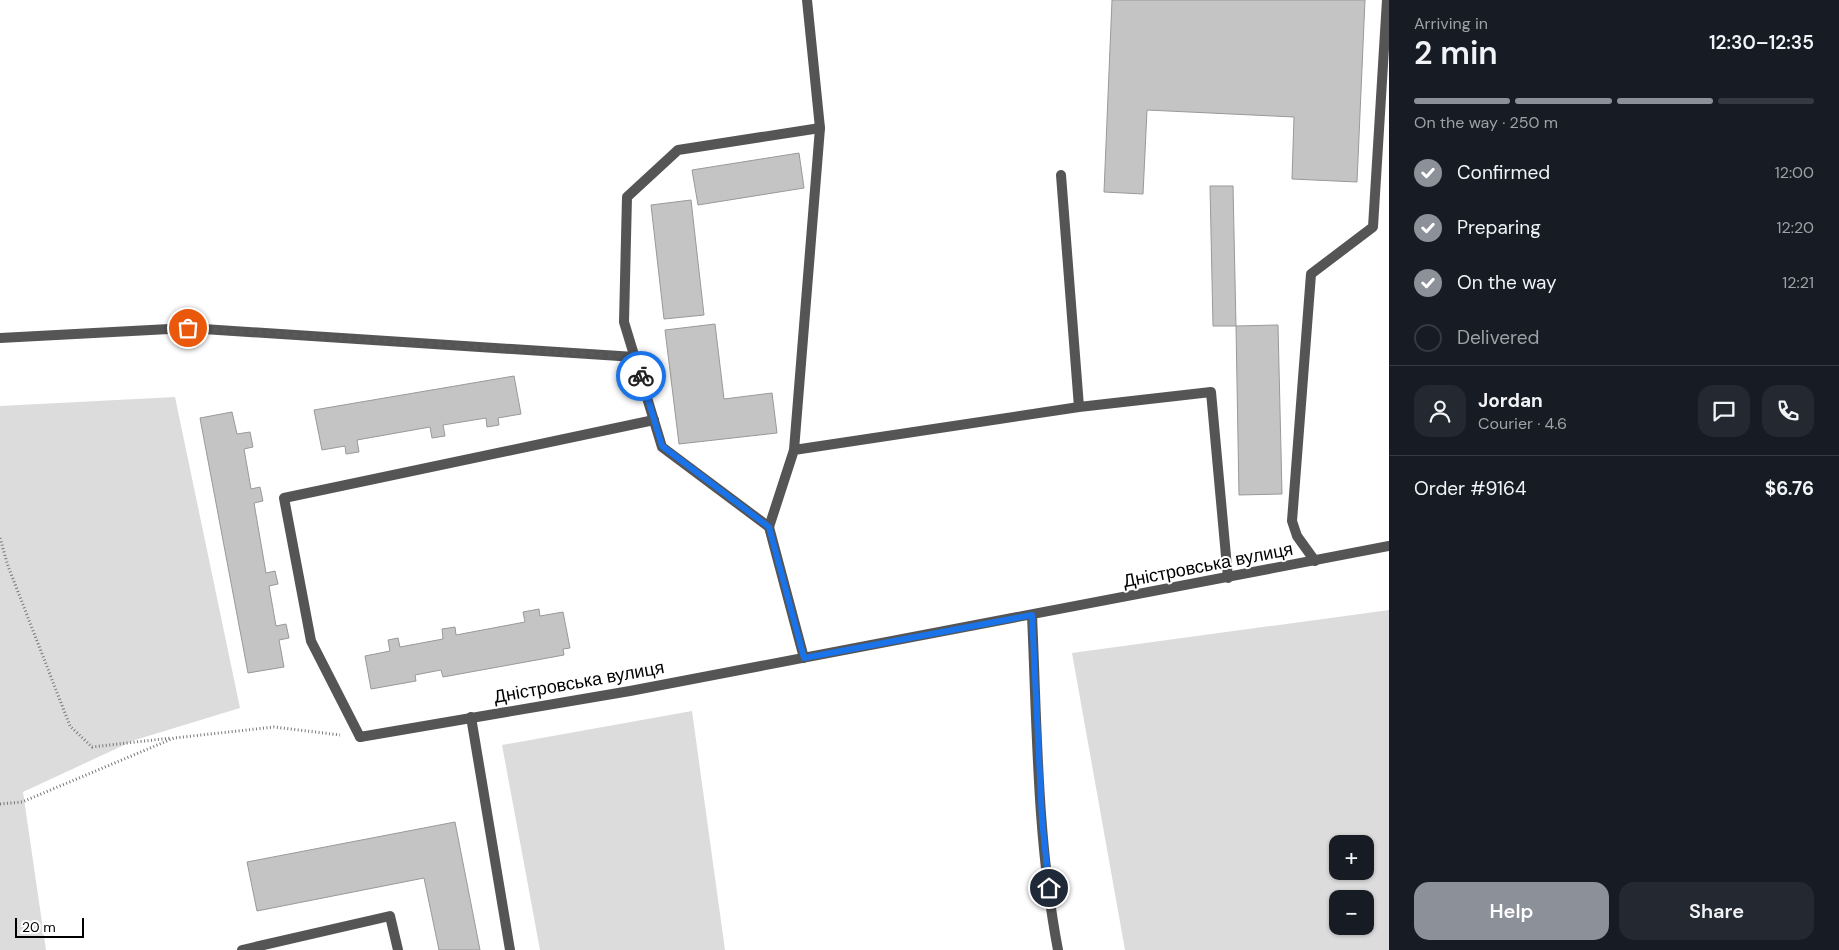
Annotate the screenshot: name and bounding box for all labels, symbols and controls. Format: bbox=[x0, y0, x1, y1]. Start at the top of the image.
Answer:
text: Arriving in bbox=[1414, 13, 1488, 34]
text: 12:30–12:35 bbox=[1709, 30, 1814, 55]
text: 2 min bbox=[1414, 32, 1498, 74]
text: On the way · 250 m bbox=[1414, 112, 1558, 133]
icon: check bbox=[1414, 159, 1442, 187]
text: Confirmed bbox=[1457, 160, 1550, 185]
text: 12:00 bbox=[1775, 162, 1814, 183]
icon: check bbox=[1414, 214, 1442, 242]
text: Preparing bbox=[1457, 215, 1541, 240]
text: 12:20 bbox=[1777, 217, 1814, 238]
icon: check bbox=[1414, 269, 1442, 297]
text: On the way bbox=[1457, 270, 1557, 295]
text: 12:21 bbox=[1782, 272, 1814, 293]
pin bbox=[167, 307, 209, 349]
icon: bag bbox=[174, 314, 202, 342]
text: Delivered bbox=[1457, 325, 1539, 350]
courier bbox=[616, 351, 666, 401]
icon: bike bbox=[627, 362, 655, 390]
button: person bbox=[1414, 385, 1466, 437]
button: chat bbox=[1698, 385, 1750, 437]
button: phone bbox=[1762, 385, 1814, 437]
text: Jordan bbox=[1478, 388, 1543, 413]
text: Courier · 4.6 bbox=[1478, 413, 1567, 434]
text: Order #9164 bbox=[1414, 476, 1526, 501]
text: $6.76 bbox=[1765, 476, 1814, 501]
street label: Дністровська вулиця bbox=[1121, 537, 1295, 593]
street label: Дністровська вулиця bbox=[492, 655, 666, 709]
map controls bbox=[1329, 835, 1374, 935]
button: + bbox=[1329, 835, 1374, 880]
pin bbox=[1028, 867, 1070, 909]
icon: home bbox=[1035, 874, 1063, 902]
button: Help bbox=[1414, 882, 1609, 940]
button: Share bbox=[1619, 882, 1814, 940]
button: − bbox=[1329, 890, 1374, 935]
scale bar bbox=[15, 915, 84, 938]
text: 20 m bbox=[22, 918, 56, 936]

